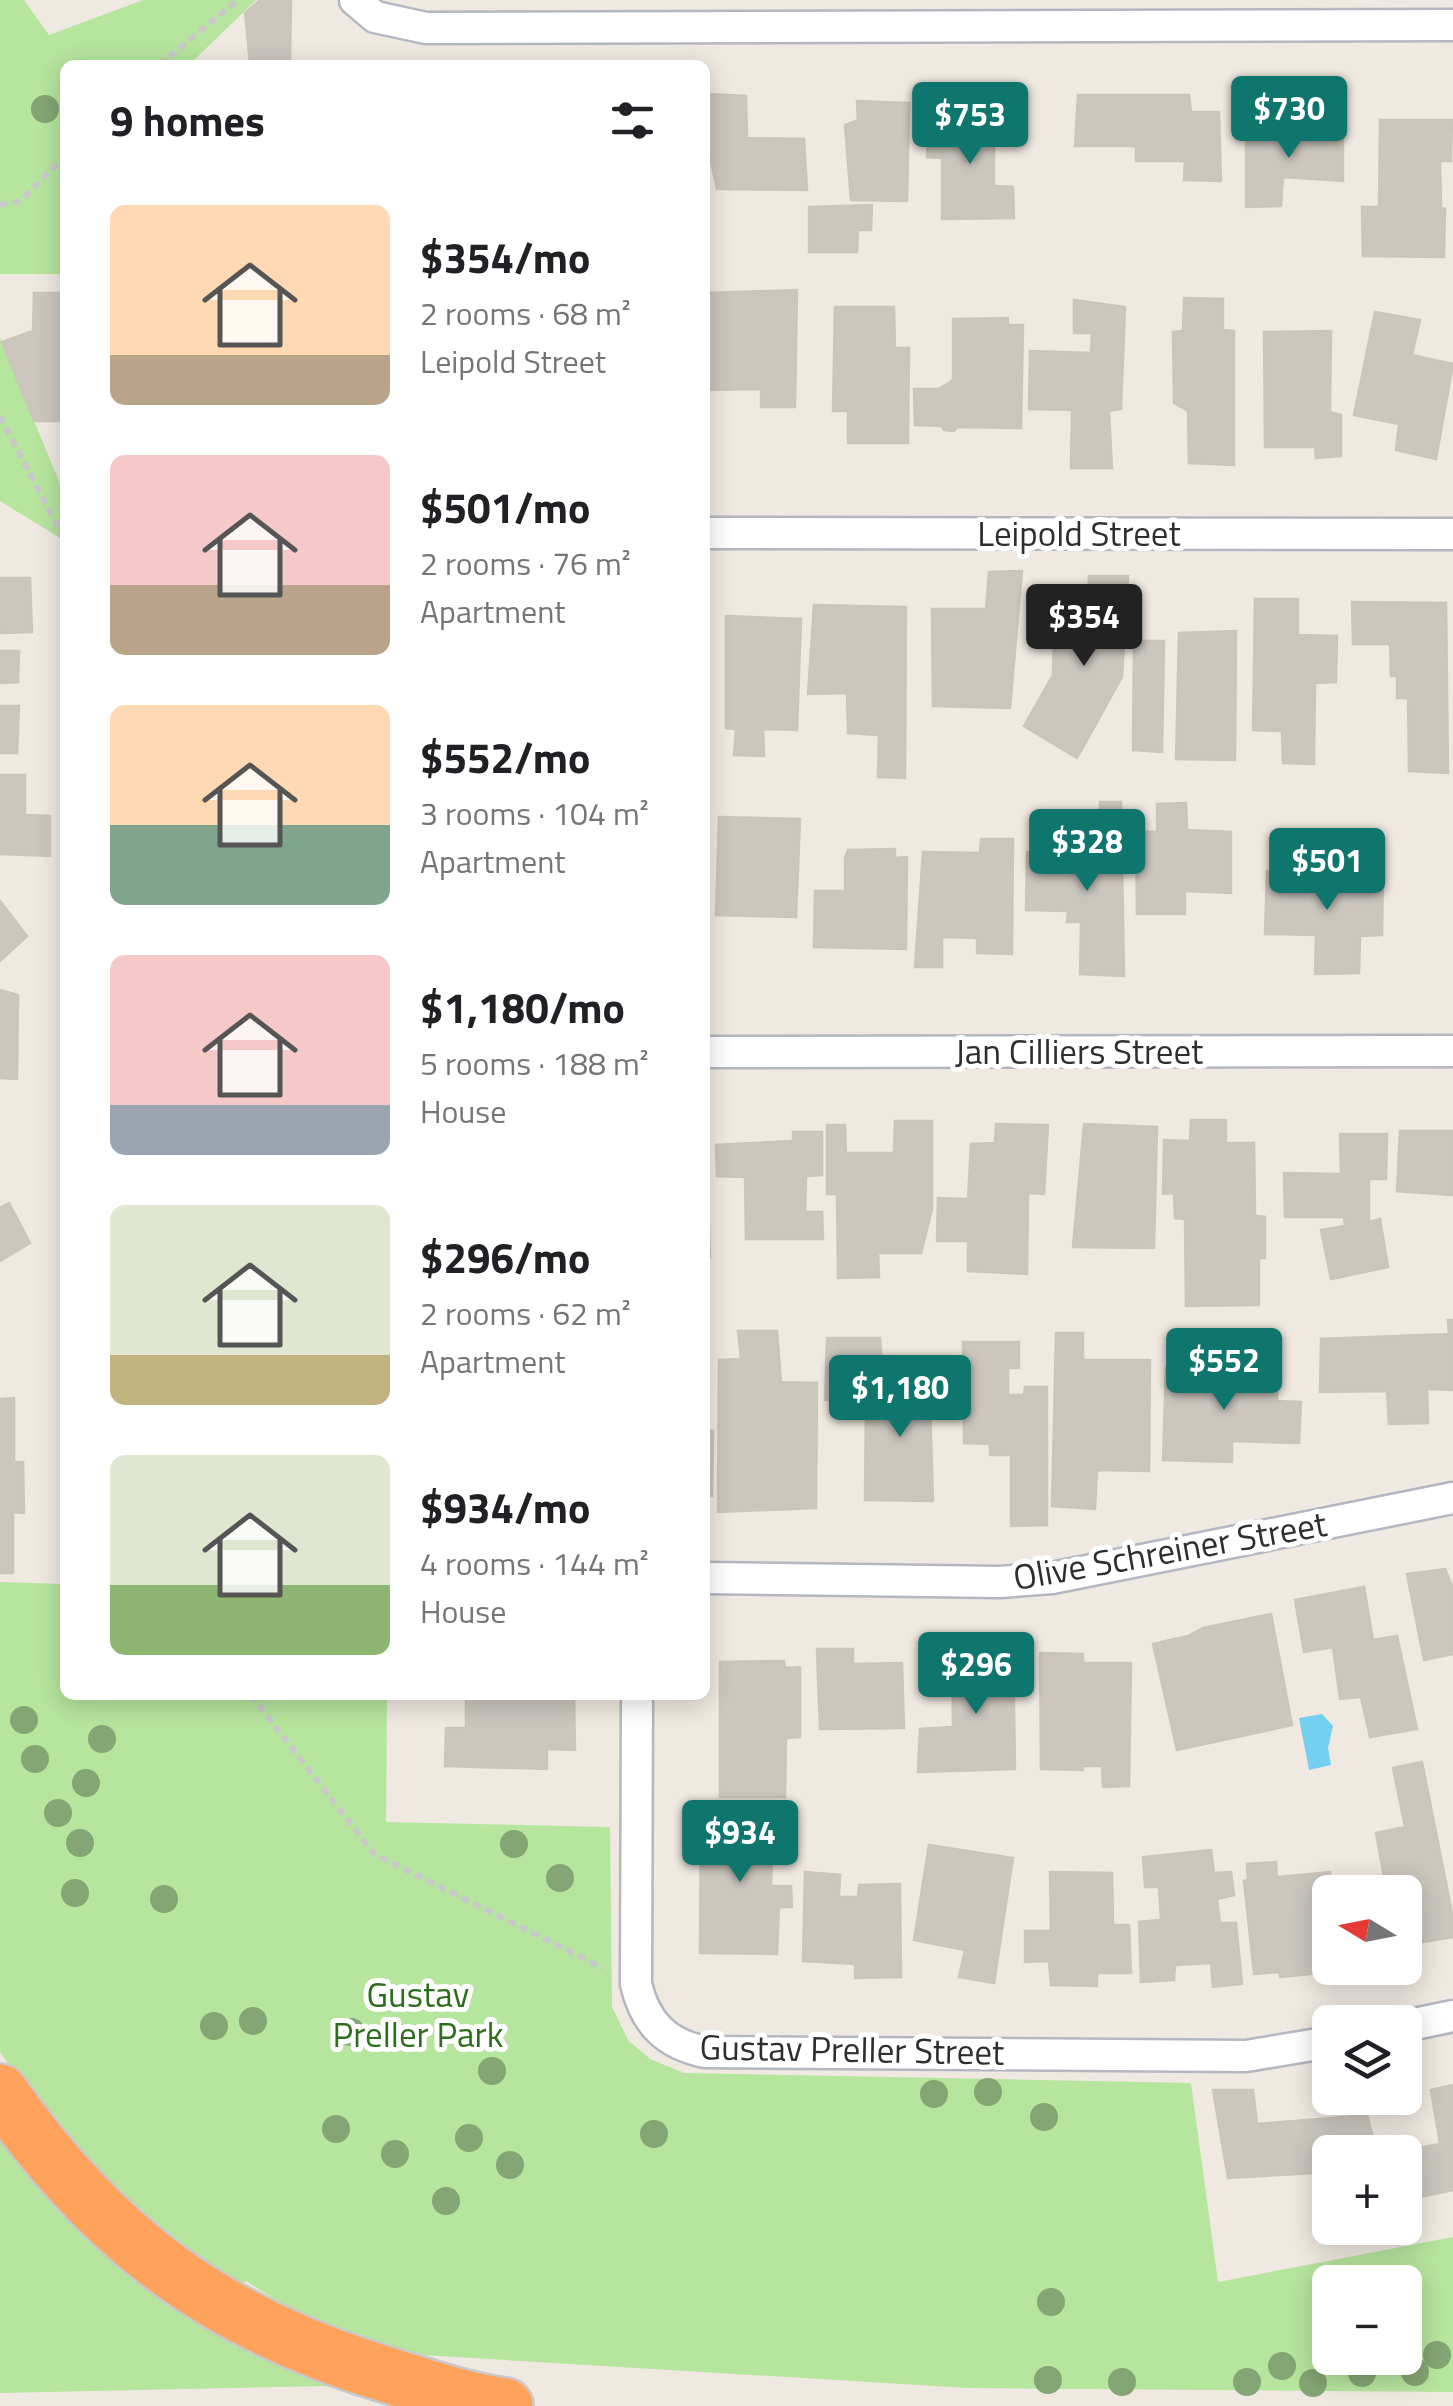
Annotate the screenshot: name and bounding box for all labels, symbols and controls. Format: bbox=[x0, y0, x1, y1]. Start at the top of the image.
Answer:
pin: $730 bbox=[1230, 76, 1348, 161]
pin: $753 bbox=[911, 82, 1029, 167]
text: $730 bbox=[1253, 84, 1325, 132]
text: 9 homes bbox=[110, 88, 265, 152]
text: $753 bbox=[934, 90, 1006, 138]
icon: filters bbox=[605, 93, 660, 148]
text: $354/mo bbox=[420, 225, 590, 289]
icon: home bbox=[190, 245, 310, 365]
text: 2 rooms · 68 m² bbox=[420, 289, 631, 337]
text: Leipold Street bbox=[420, 337, 606, 385]
text: $501/mo bbox=[420, 475, 590, 539]
icon: home bbox=[190, 495, 310, 615]
street label: Leipold Street bbox=[977, 506, 1181, 560]
text: 2 rooms · 76 m² bbox=[420, 539, 631, 587]
pin: $354 bbox=[1025, 584, 1143, 669]
text: Apartment bbox=[420, 587, 566, 635]
text: $354 bbox=[1048, 592, 1120, 640]
text: $552/mo bbox=[420, 725, 590, 789]
icon: home bbox=[190, 745, 310, 865]
text: 3 rooms · 104 m² bbox=[420, 789, 649, 837]
pin: $328 bbox=[1028, 809, 1146, 894]
text: $328 bbox=[1051, 817, 1123, 865]
pin: $501 bbox=[1268, 828, 1386, 913]
text: $501 bbox=[1291, 836, 1363, 884]
text: Apartment bbox=[420, 837, 566, 885]
text: $1,180/mo bbox=[420, 975, 625, 1039]
icon: home bbox=[190, 995, 310, 1115]
street label: Jan Cilliers Street bbox=[955, 1024, 1203, 1078]
text: 5 rooms · 188 m² bbox=[420, 1039, 649, 1087]
text: House bbox=[420, 1087, 506, 1135]
text: $296/mo bbox=[420, 1225, 590, 1289]
icon: home bbox=[190, 1245, 310, 1365]
text: 2 rooms · 62 m² bbox=[420, 1289, 631, 1337]
pin: $552 bbox=[1165, 1328, 1283, 1413]
text: $552 bbox=[1188, 1336, 1260, 1384]
text: Apartment bbox=[420, 1337, 566, 1385]
pin: $1,180 bbox=[819, 1355, 981, 1440]
text: $1,180 bbox=[851, 1363, 949, 1411]
text: $934/mo bbox=[420, 1475, 590, 1539]
icon: home bbox=[190, 1495, 310, 1615]
street label: Olive Schreiner Street bbox=[1009, 1496, 1331, 1604]
text: 4 rooms · 144 m² bbox=[420, 1539, 649, 1587]
text: House bbox=[420, 1587, 506, 1635]
pin: $296 bbox=[917, 1632, 1035, 1717]
text: $296 bbox=[940, 1640, 1012, 1688]
pin: $934 bbox=[681, 1800, 799, 1885]
text: $934 bbox=[704, 1808, 776, 1856]
north arrow bbox=[1312, 1875, 1422, 1985]
map controls bbox=[1312, 1875, 1422, 2375]
park label: Gustav Preller Park bbox=[333, 1967, 504, 2061]
button: layers bbox=[1312, 2005, 1422, 2115]
street label: Gustav Preller Street bbox=[699, 2019, 1005, 2079]
button: + bbox=[1312, 2135, 1422, 2245]
button: − bbox=[1312, 2265, 1422, 2375]

